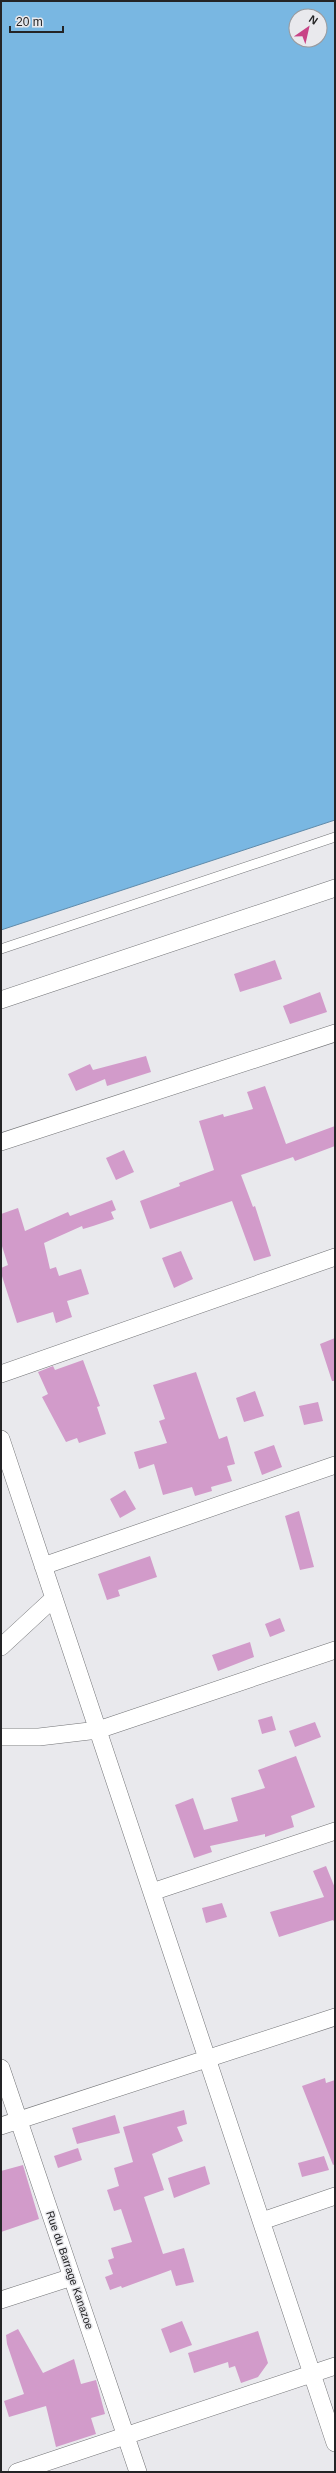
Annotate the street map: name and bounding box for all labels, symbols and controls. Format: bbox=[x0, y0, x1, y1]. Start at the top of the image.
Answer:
scale bar bbox=[10, 8, 63, 34]
north arrow bbox=[288, 8, 328, 48]
text: N bbox=[307, 13, 320, 27]
text: 20 m bbox=[16, 15, 43, 29]
street label: Rue du Barrage Kanazoe bbox=[44, 2209, 96, 2331]

